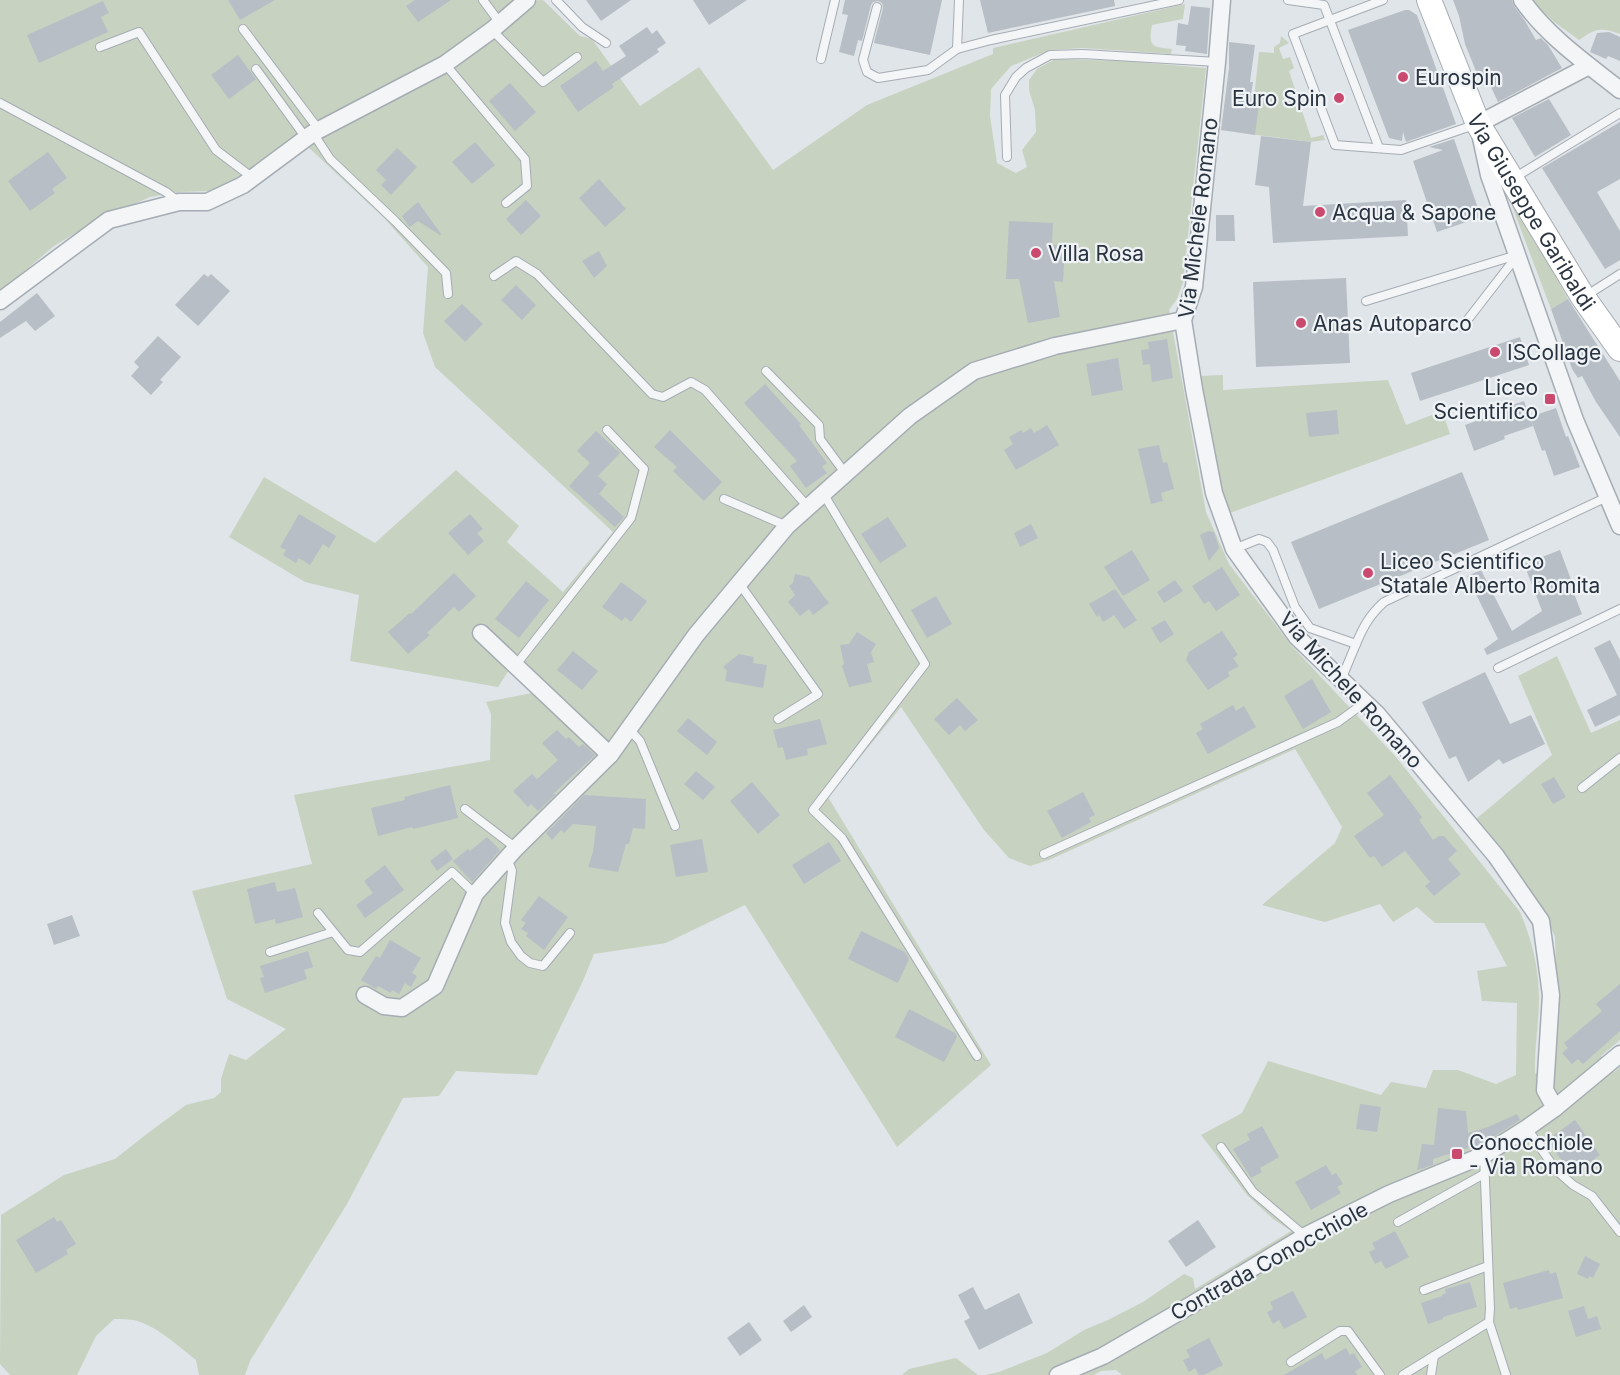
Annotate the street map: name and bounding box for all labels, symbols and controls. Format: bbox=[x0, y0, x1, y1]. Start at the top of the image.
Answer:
place label: Eurospin bbox=[1415, 65, 1502, 90]
marker: Eurospin bbox=[1396, 70, 1410, 84]
place label: Euro Spin bbox=[1232, 86, 1327, 111]
marker: Euro Spin bbox=[1332, 91, 1346, 105]
street label: Via Giuseppe Garibaldi bbox=[1463, 110, 1601, 315]
street label: Via Michele Romano bbox=[1173, 116, 1223, 320]
place label: Acqua & Sapone bbox=[1332, 200, 1496, 225]
marker: Acqua & Sapone bbox=[1313, 205, 1327, 219]
place label: Villa Rosa bbox=[1048, 241, 1144, 266]
marker: Villa Rosa bbox=[1029, 246, 1043, 260]
place label: Anas Autoparco bbox=[1313, 311, 1472, 336]
marker: Anas Autoparco bbox=[1294, 316, 1308, 330]
place label: ISCollage bbox=[1507, 340, 1601, 365]
marker: ISCollage bbox=[1488, 345, 1502, 359]
place label: Liceo Scientifico bbox=[1433, 375, 1538, 424]
marker: Liceo Scientifico bbox=[1543, 392, 1557, 406]
place label: Liceo Scientifico Statale Alberto Romita bbox=[1380, 549, 1600, 598]
marker: Liceo Scientifico Statale Alberto Romita bbox=[1361, 566, 1375, 580]
street label: Via Michele Romano bbox=[1274, 606, 1428, 774]
place label: Conocchiole - Via Romano bbox=[1469, 1130, 1603, 1179]
marker: Conocchiole - Via Romano bbox=[1450, 1147, 1464, 1161]
street label: Contrada Conocchiole bbox=[1166, 1196, 1372, 1326]

